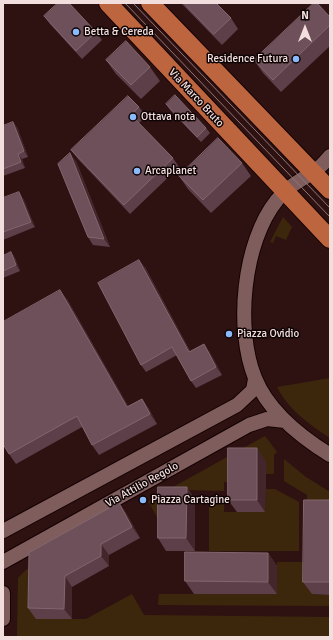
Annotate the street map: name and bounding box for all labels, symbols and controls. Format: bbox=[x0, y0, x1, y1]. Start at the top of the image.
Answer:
north arrow bbox=[285, 8, 325, 48]
text: N bbox=[301, 9, 309, 22]
place label: Betta & Cereda bbox=[84, 25, 154, 39]
marker: Betta & Cereda bbox=[71, 27, 81, 37]
place label: Residence Futura bbox=[207, 52, 288, 66]
marker: Residence Futura bbox=[291, 54, 301, 64]
street label: Via Marco Bruto bbox=[166, 66, 226, 130]
place label: Ottava nota bbox=[141, 110, 195, 124]
marker: Ottava nota bbox=[128, 112, 138, 122]
place label: Arcaplanet bbox=[145, 164, 196, 178]
marker: Arcaplanet bbox=[132, 166, 142, 176]
place label: Piazza Ovidio bbox=[237, 327, 299, 341]
marker: Piazza Ovidio bbox=[224, 329, 234, 339]
street label: Via Attilio Regolo bbox=[103, 460, 181, 510]
place label: Piazza Cartagine bbox=[151, 493, 230, 507]
marker: Piazza Cartagine bbox=[138, 495, 148, 505]

